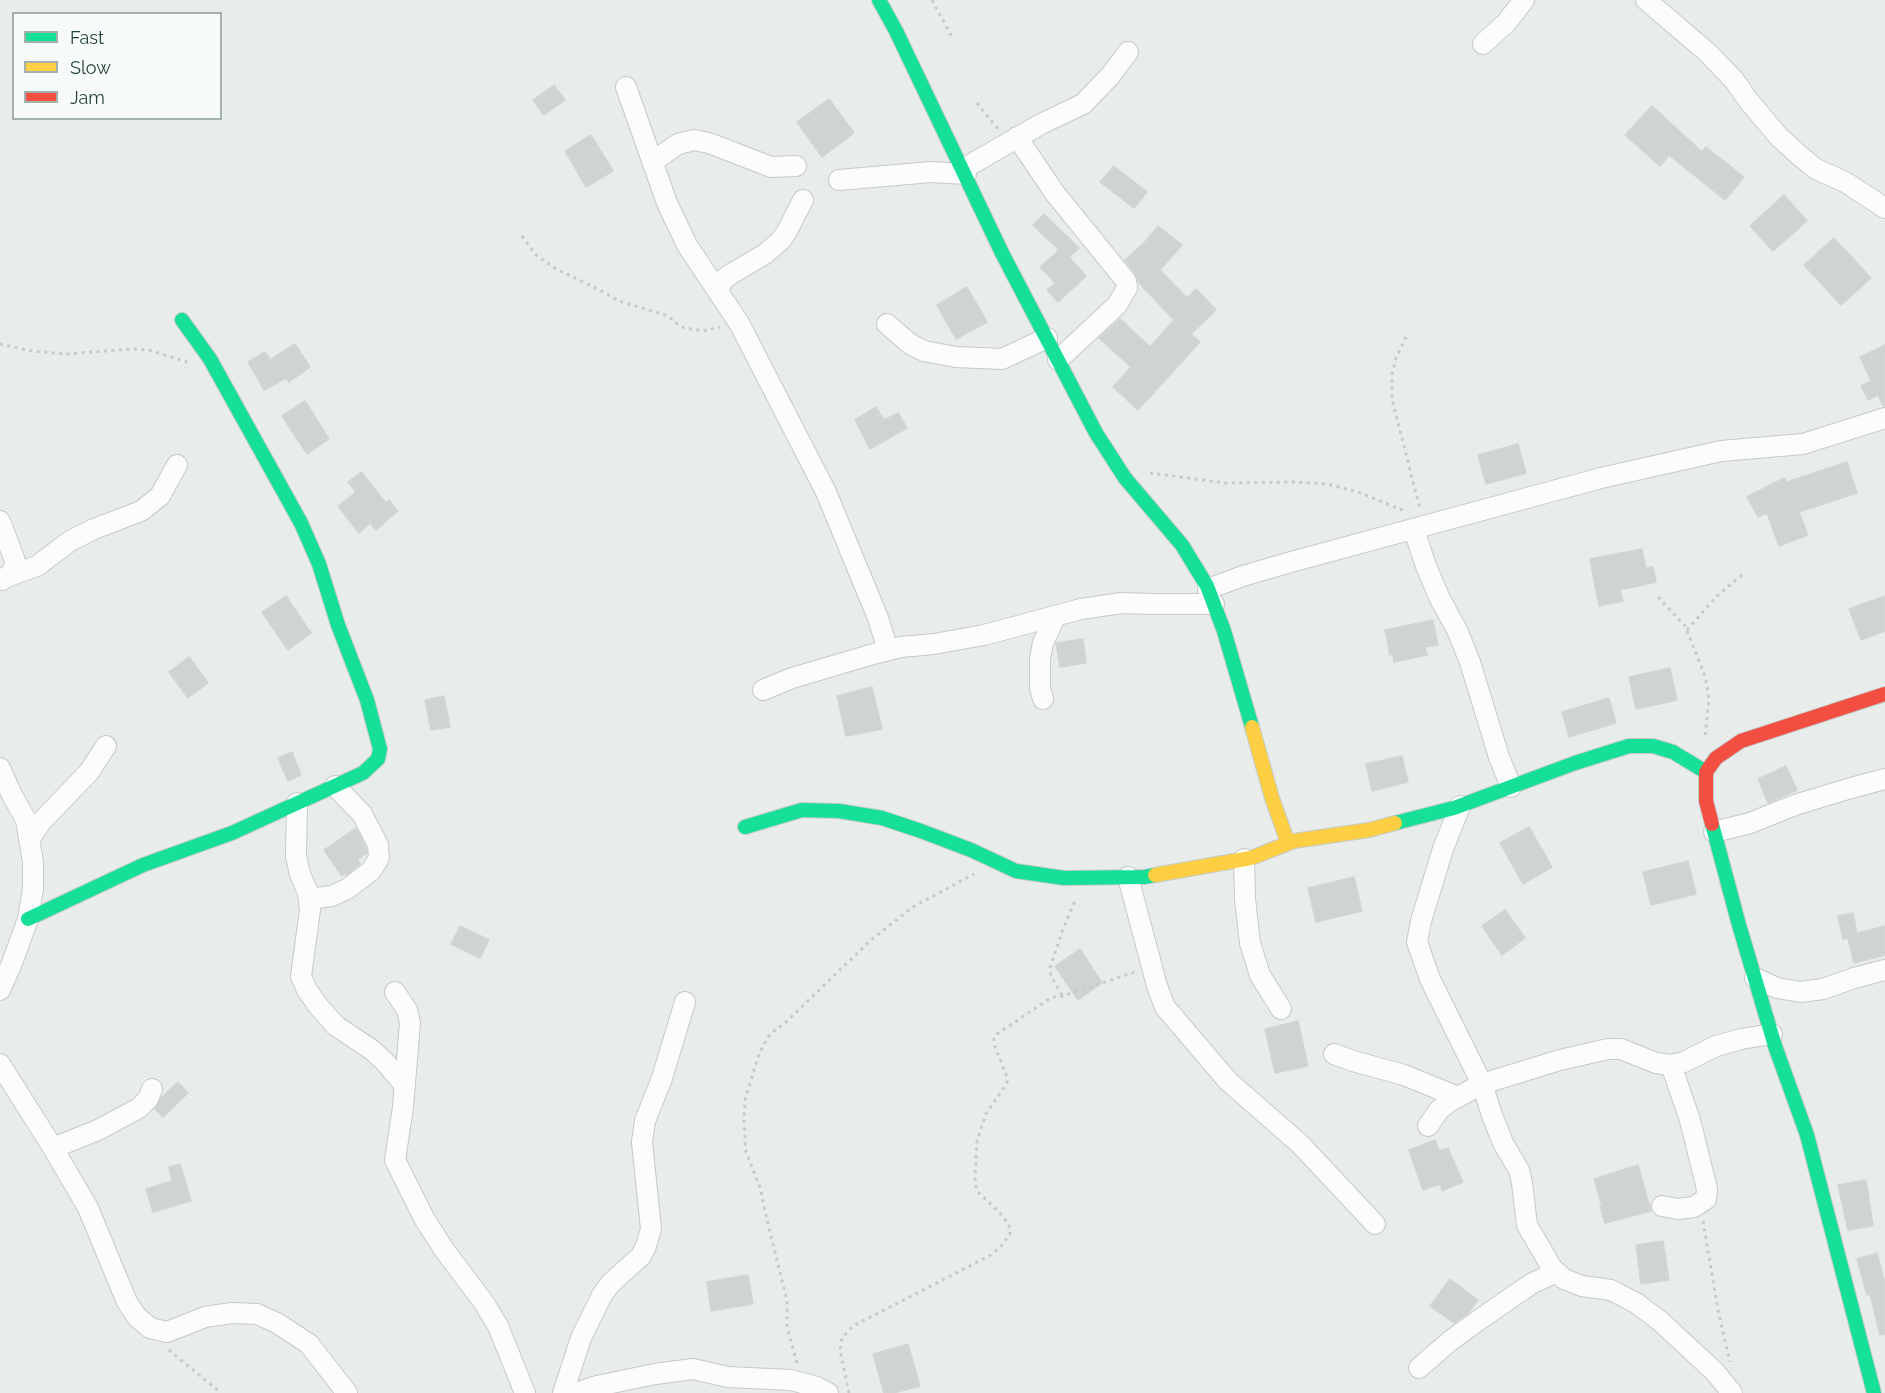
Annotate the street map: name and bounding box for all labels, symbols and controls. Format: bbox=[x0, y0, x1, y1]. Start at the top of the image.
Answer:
legend bbox=[12, 12, 222, 120]
text: Fast bbox=[70, 27, 104, 48]
text: Slow bbox=[70, 57, 111, 78]
text: Jam bbox=[70, 87, 105, 108]

